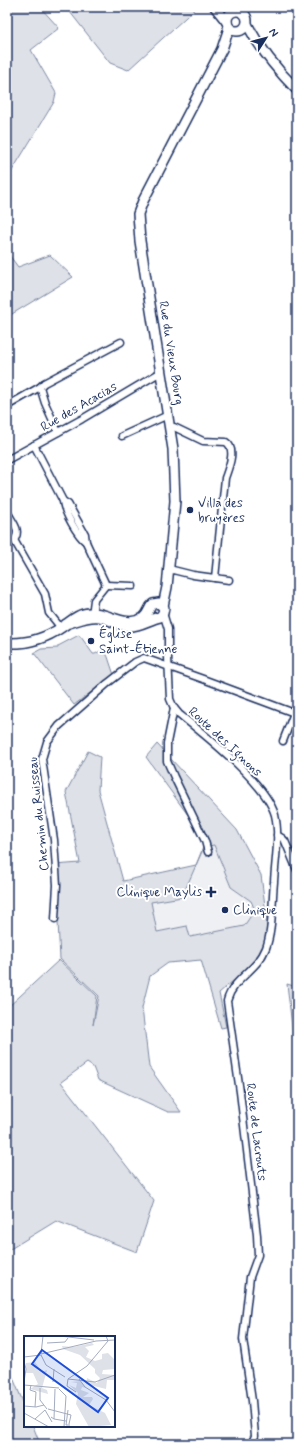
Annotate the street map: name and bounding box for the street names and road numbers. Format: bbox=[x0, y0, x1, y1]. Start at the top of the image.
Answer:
street label: Rue du Vieux Bourg bbox=[154, 300, 188, 406]
street label: Rue des Acacias bbox=[38, 378, 120, 436]
street label: Route des Ignons bbox=[183, 703, 266, 782]
street label: Chemin du Ruisseau bbox=[25, 756, 53, 872]
street label: Route de Lacrouts bbox=[242, 1082, 270, 1182]

